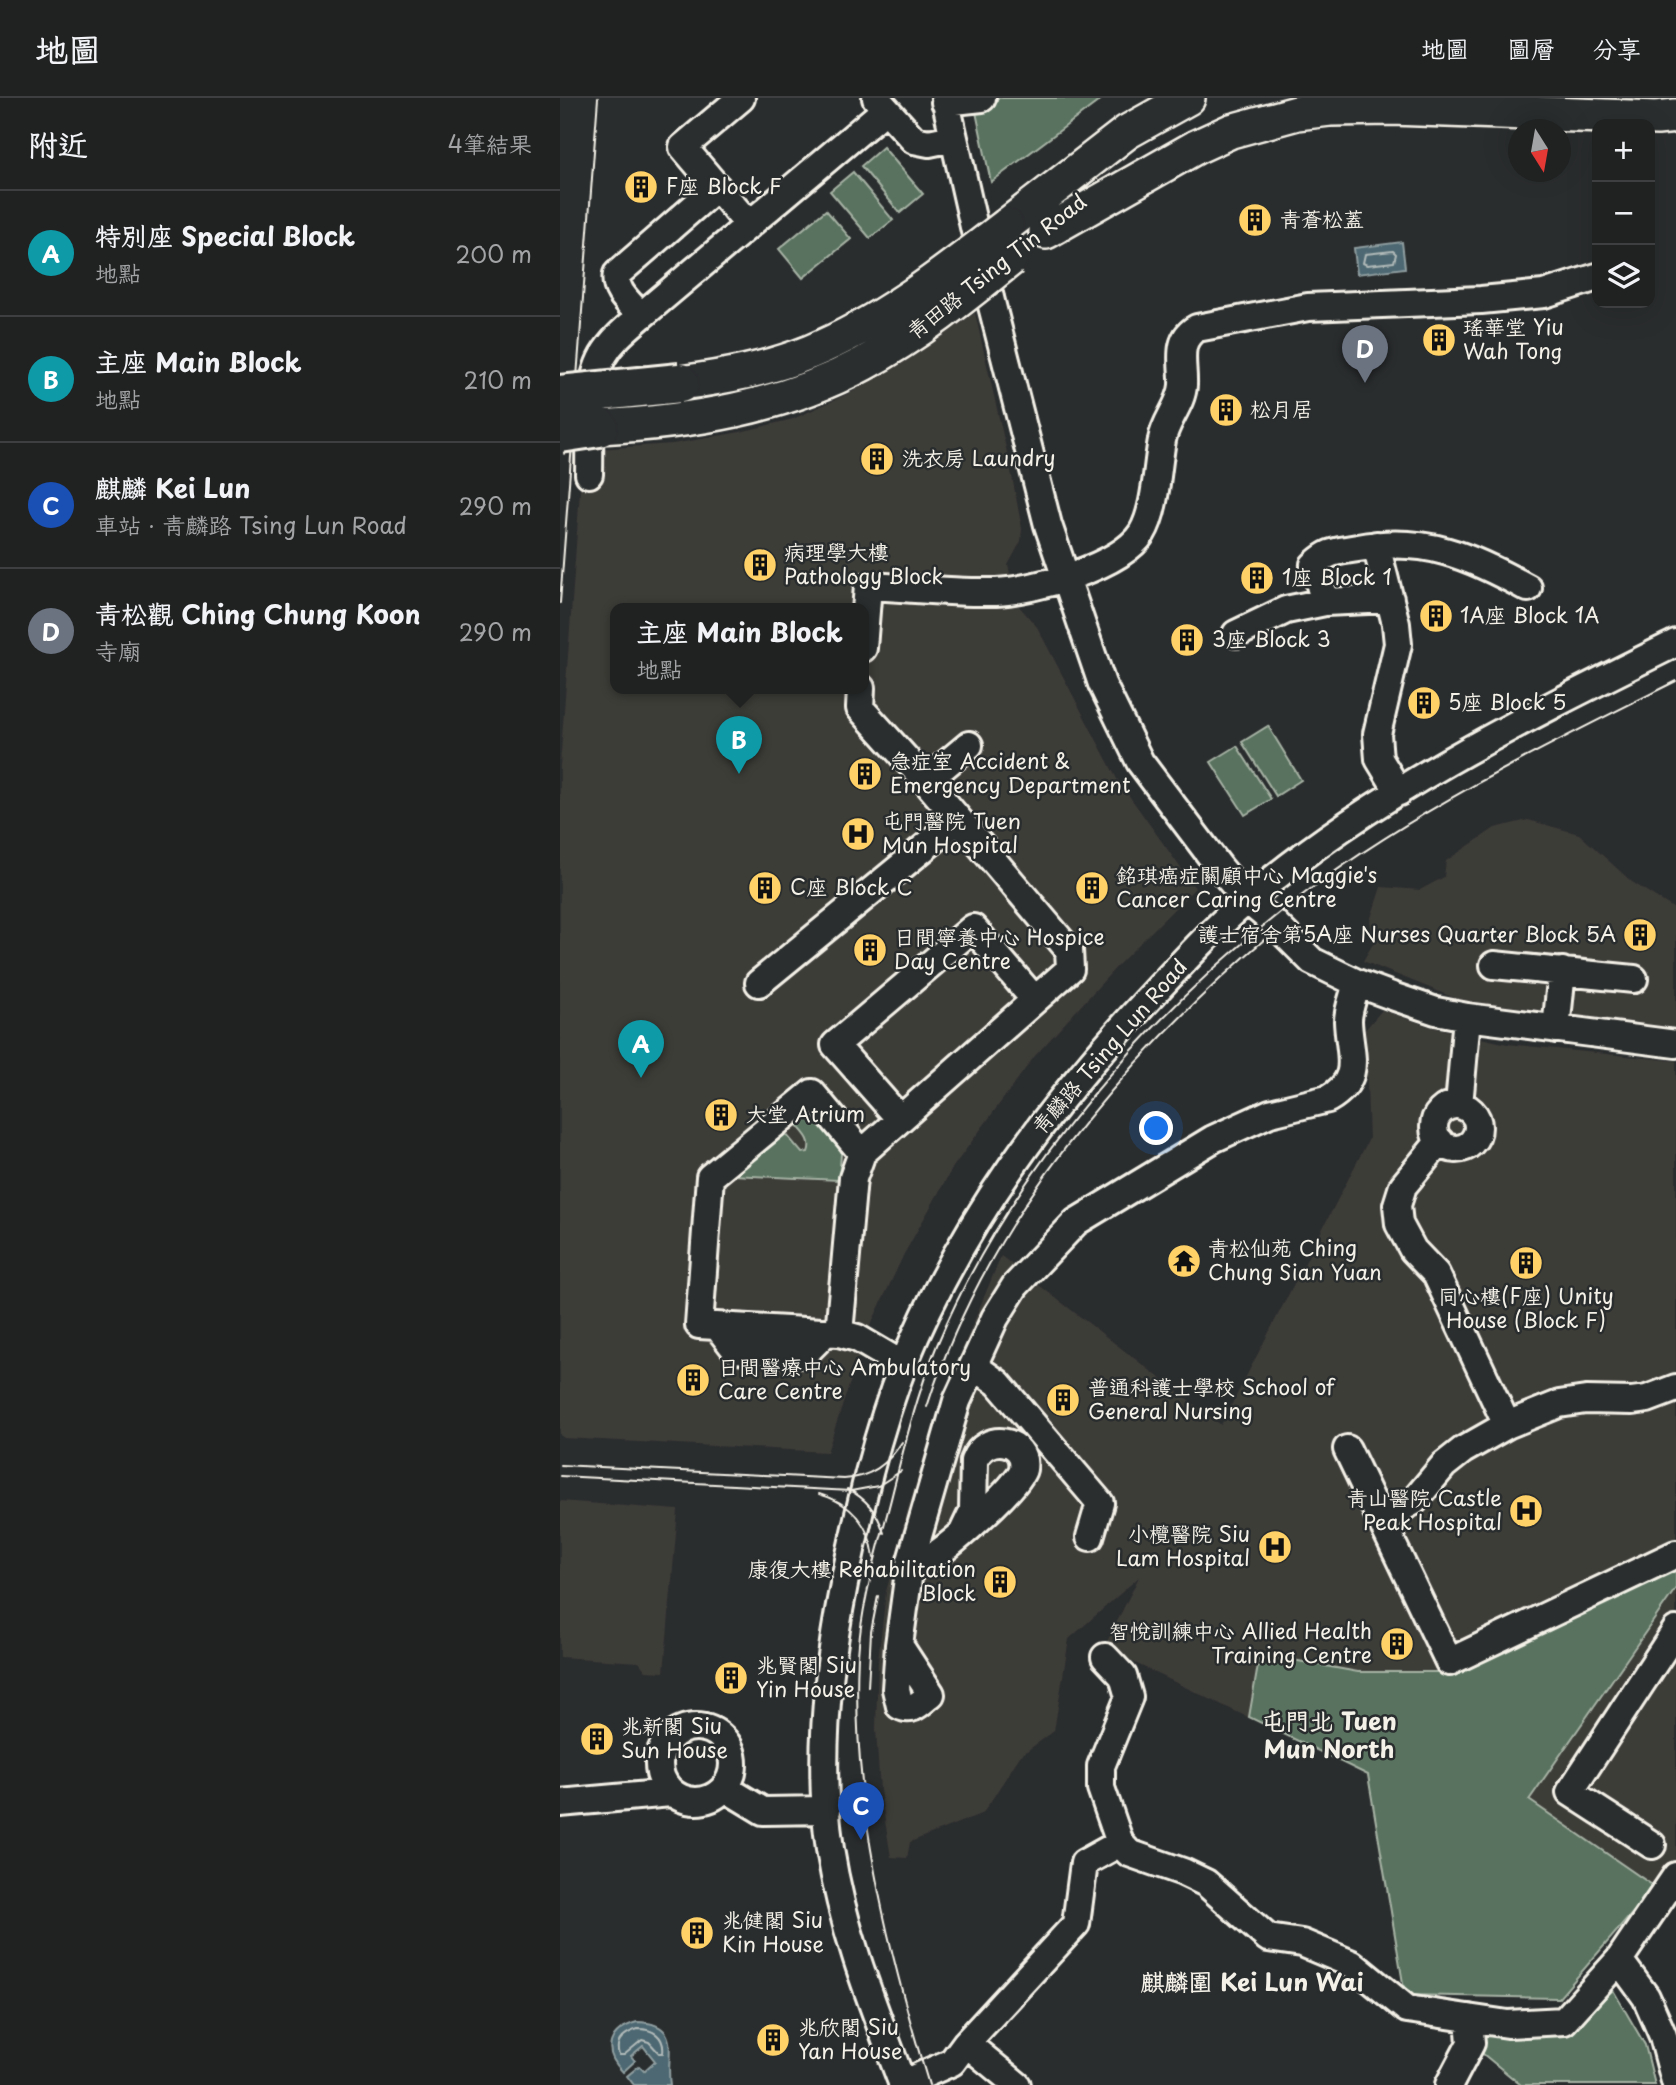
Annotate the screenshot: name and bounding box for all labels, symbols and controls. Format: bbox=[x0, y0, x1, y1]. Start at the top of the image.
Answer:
text: 地圖 bbox=[35, 23, 101, 73]
text: 地圖 bbox=[1421, 30, 1469, 66]
text: 圖層 bbox=[1507, 30, 1555, 66]
text: 分享 bbox=[1593, 30, 1641, 66]
north arrow bbox=[1508, 119, 1571, 182]
map controls bbox=[1592, 119, 1655, 308]
button: + bbox=[1592, 119, 1655, 182]
text: 附近 bbox=[28, 121, 88, 166]
text: 4筆結果 bbox=[448, 126, 532, 161]
building icon: F座 Block F bbox=[622, 168, 660, 206]
place label: F座 Block F bbox=[666, 169, 782, 201]
button: − bbox=[1592, 182, 1655, 245]
street label: 青田路 Tsing Tin Road bbox=[899, 185, 1092, 346]
building icon: 青蒼松蓋 bbox=[1236, 201, 1274, 239]
place label: 青蒼松蓋 bbox=[1280, 202, 1364, 234]
text: 特別座 Special Block bbox=[95, 216, 355, 255]
text: A bbox=[42, 236, 60, 271]
text: 200 m bbox=[455, 236, 532, 271]
button: layers bbox=[1592, 245, 1655, 308]
text: 地點 bbox=[95, 255, 141, 290]
place label: 瑤華堂 Yiu Wah Tong bbox=[1463, 310, 1564, 366]
building icon: 瑤華堂 Yiu Wah Tong bbox=[1420, 321, 1458, 359]
pin: D bbox=[1342, 325, 1388, 383]
text: 主座 Main Block bbox=[95, 342, 302, 381]
text: B bbox=[43, 362, 59, 397]
text: 210 m bbox=[464, 362, 532, 397]
text: 地點 bbox=[95, 381, 141, 416]
building icon: 松月居 bbox=[1207, 391, 1245, 429]
place label: 松月居 bbox=[1250, 392, 1313, 424]
building icon: 洗衣房 Laundry bbox=[858, 440, 896, 478]
place label: 洗衣房 Laundry bbox=[902, 441, 1056, 473]
text: 麒麟 Kei Lun bbox=[95, 468, 250, 507]
text: C bbox=[42, 488, 60, 523]
text: 290 m bbox=[459, 488, 532, 523]
text: 車站 · 青麟路 Tsing Lun Road bbox=[95, 507, 407, 542]
place label: 病理學大樓 Pathology Block bbox=[784, 535, 943, 591]
building icon: 病理學大樓 Pathology Block bbox=[741, 546, 779, 584]
building icon: 1座 Block 1 bbox=[1238, 559, 1276, 597]
place label: 1座 Block 1 bbox=[1282, 560, 1392, 592]
text: 青松觀 Ching Chung Koon bbox=[95, 594, 421, 633]
building icon: 1A座 Block 1A bbox=[1417, 597, 1455, 635]
place label: 1A座 Block 1A bbox=[1460, 598, 1599, 630]
popup bbox=[610, 603, 869, 694]
text: 主座 Main Block bbox=[636, 612, 843, 651]
text: D bbox=[42, 614, 60, 649]
text: 290 m bbox=[459, 614, 532, 649]
building icon: 3座 Block 3 bbox=[1168, 621, 1206, 659]
place label: 3座 Block 3 bbox=[1212, 622, 1331, 654]
text: 寺廟 bbox=[95, 633, 141, 668]
text: 地點 bbox=[636, 651, 682, 686]
building icon: 5座 Block 5 bbox=[1405, 684, 1443, 722]
place label: 5座 Block 5 bbox=[1448, 685, 1566, 717]
pin: B bbox=[716, 716, 762, 774]
place label: 急症室 Accident & Emergency Department bbox=[890, 744, 1131, 800]
building icon: 急症室 Accident & Emergency Department bbox=[846, 755, 884, 793]
place label: 屯門醫院 Tuen Mun Hospital bbox=[882, 804, 1021, 860]
hospital icon: 屯門醫院 Tuen Mun Hospital bbox=[839, 815, 877, 853]
place label: 銘琪癌症關顧中心 Maggie's Cancer Caring Centre bbox=[1116, 858, 1377, 914]
building icon: C座 Block C bbox=[746, 869, 784, 907]
building icon: 銘琪癌症關顧中心 Maggie's Cancer Caring Centre bbox=[1073, 869, 1111, 907]
place label: C座 Block C bbox=[790, 870, 913, 902]
building icon: 護士宿舍第5A座 Nurses Quarter Block 5A bbox=[1621, 916, 1659, 954]
place label: 護士宿舍第5A座 Nurses Quarter Block 5A bbox=[1198, 917, 1616, 949]
place label: 日間寧養中心 Hospice Day Centre bbox=[894, 920, 1105, 976]
building icon: 日間寧養中心 Hospice Day Centre bbox=[851, 931, 889, 969]
street label: 青麟路 Tsing Lun Road bbox=[1023, 951, 1194, 1140]
pin: A bbox=[618, 1020, 664, 1078]
building icon: 大堂 Atrium bbox=[702, 1096, 740, 1134]
place label: 大堂 Atrium bbox=[746, 1097, 865, 1129]
your location bbox=[1139, 1111, 1173, 1145]
place label: 青松仙苑 Ching Chung Sian Yuan bbox=[1208, 1231, 1382, 1287]
temple icon: 青松仙苑 Ching Chung Sian Yuan bbox=[1165, 1242, 1203, 1280]
building icon: 同心樓(F座) Unity House (Block F) bbox=[1507, 1244, 1545, 1282]
place label: 同心樓(F座) Unity House (Block F) bbox=[1438, 1279, 1614, 1335]
place label: 日間醫療中心 Ambulatory Care Centre bbox=[718, 1350, 971, 1406]
building icon: 日間醫療中心 Ambulatory Care Centre bbox=[674, 1361, 712, 1399]
place label: 普通科護士學校 School of General Nursing bbox=[1088, 1370, 1336, 1426]
building icon: 普通科護士學校 School of General Nursing bbox=[1044, 1381, 1082, 1419]
place label: 青山醫院 Castle Peak Hospital bbox=[1347, 1481, 1502, 1537]
hospital icon: 青山醫院 Castle Peak Hospital bbox=[1507, 1492, 1545, 1530]
place label: 小欖醫院 Siu Lam Hospital bbox=[1116, 1517, 1250, 1573]
hospital icon: 小欖醫院 Siu Lam Hospital bbox=[1256, 1528, 1294, 1566]
place label: 康復大樓 Rehabilitation Block bbox=[748, 1552, 976, 1608]
building icon: 康復大樓 Rehabilitation Block bbox=[981, 1563, 1019, 1601]
place label: 智悅訓練中心 Allied Health Training Centre bbox=[1109, 1614, 1372, 1670]
building icon: 智悅訓練中心 Allied Health Training Centre bbox=[1378, 1625, 1416, 1663]
place label: 兆賢閣 Siu Yin House bbox=[756, 1648, 857, 1704]
building icon: 兆賢閣 Siu Yin House bbox=[712, 1659, 750, 1697]
district label: 屯門北 Tuen Mun North bbox=[1261, 1702, 1397, 1766]
place label: 兆新閣 Siu Sun House bbox=[621, 1709, 728, 1765]
building icon: 兆新閣 Siu Sun House bbox=[578, 1720, 616, 1758]
pin: C bbox=[838, 1782, 884, 1840]
place label: 兆健閣 Siu Kin House bbox=[722, 1903, 824, 1959]
building icon: 兆健閣 Siu Kin House bbox=[678, 1914, 716, 1952]
district label: 麒麟圍 Kei Lun Wai bbox=[1140, 1963, 1364, 1999]
place label: 兆欣閣 Siu Yan House bbox=[798, 2010, 902, 2066]
building icon: 兆欣閣 Siu Yan House bbox=[754, 2021, 792, 2059]

